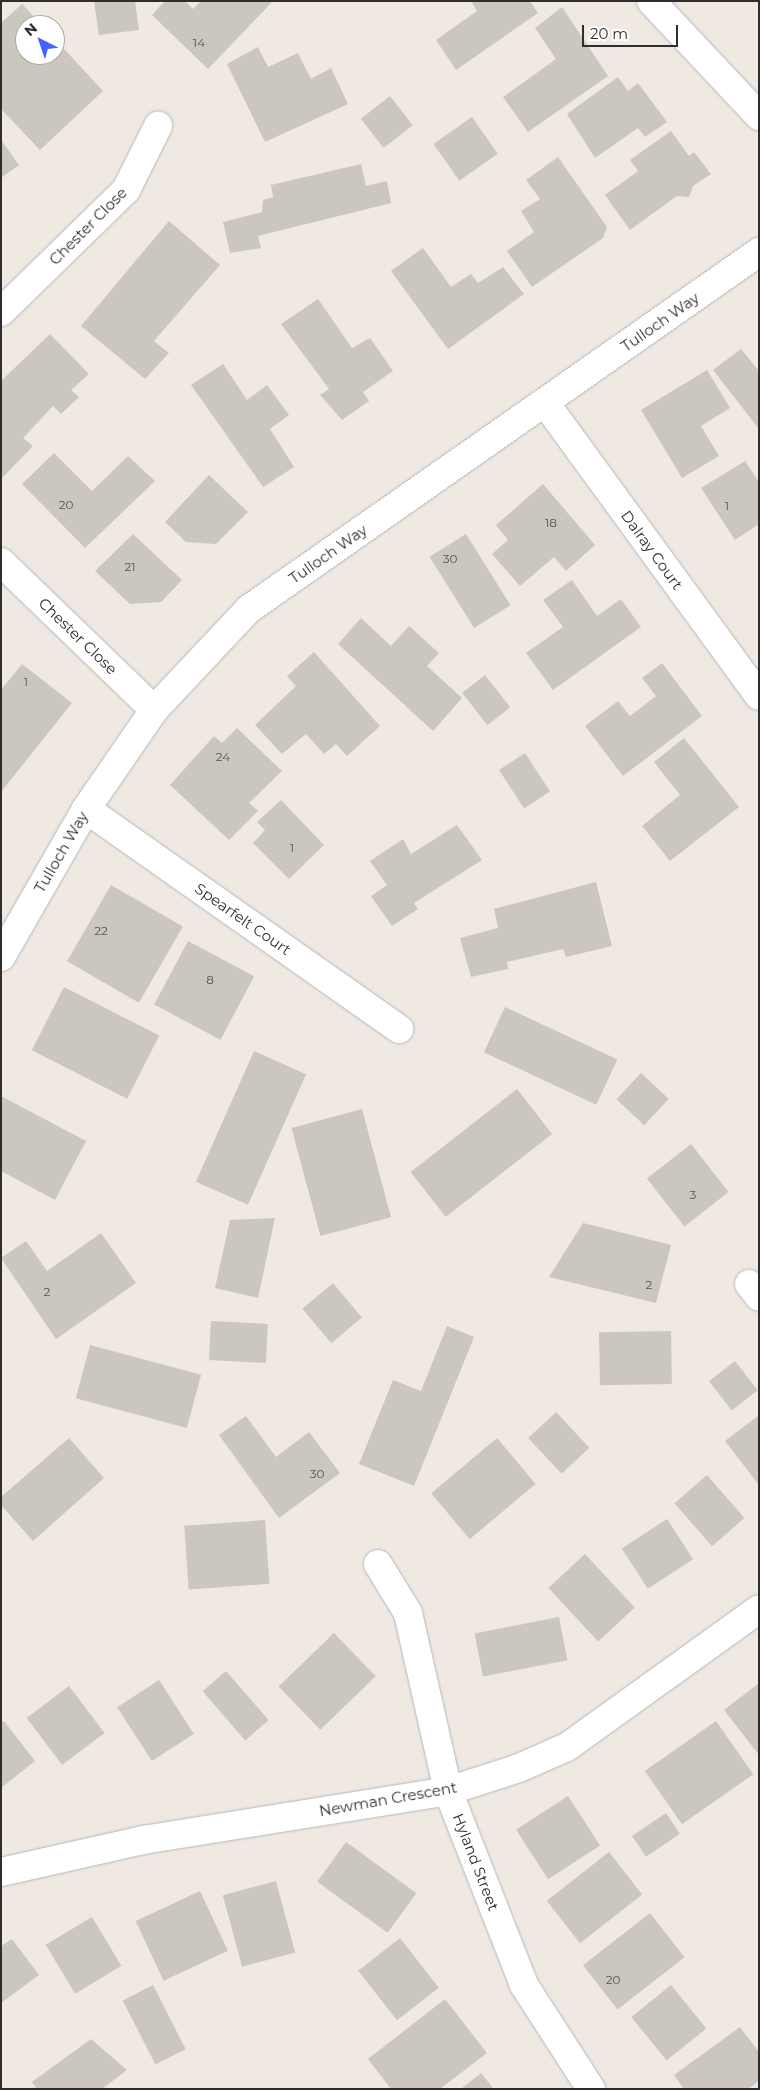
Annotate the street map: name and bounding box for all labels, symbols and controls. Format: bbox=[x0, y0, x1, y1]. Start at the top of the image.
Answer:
north arrow bbox=[15, 15, 65, 65]
scale bar bbox=[585, 15, 681, 47]
text: N bbox=[21, 19, 41, 40]
text: 20 m bbox=[590, 24, 628, 43]
house number: 14 bbox=[193, 36, 205, 50]
street label: Chester Close bbox=[45, 183, 131, 269]
street label: Tulloch Way bbox=[618, 289, 702, 355]
house number: 20 bbox=[59, 498, 73, 512]
house number: 1 bbox=[725, 499, 729, 513]
street label: Dalray Court bbox=[617, 507, 687, 593]
house number: 18 bbox=[545, 516, 557, 530]
street label: Tulloch Way bbox=[286, 521, 370, 587]
house number: 30 bbox=[443, 552, 457, 566]
house number: 21 bbox=[124, 560, 136, 574]
street label: Chester Close bbox=[35, 594, 121, 678]
house number: 1 bbox=[24, 675, 28, 689]
house number: 24 bbox=[216, 750, 230, 764]
street label: Tulloch Way bbox=[30, 808, 92, 896]
house number: 1 bbox=[290, 841, 294, 855]
street label: Spearfelt Court bbox=[191, 879, 295, 959]
house number: 22 bbox=[94, 924, 108, 938]
house number: 8 bbox=[206, 973, 214, 987]
house number: 3 bbox=[690, 1188, 696, 1202]
house number: 2 bbox=[646, 1278, 652, 1292]
house number: 2 bbox=[44, 1285, 50, 1299]
house number: 30 bbox=[310, 1467, 324, 1481]
street label: Newman Crescent bbox=[318, 1778, 458, 1820]
street label: Hyland Street bbox=[449, 1811, 503, 1913]
house number: 20 bbox=[606, 1973, 620, 1987]

